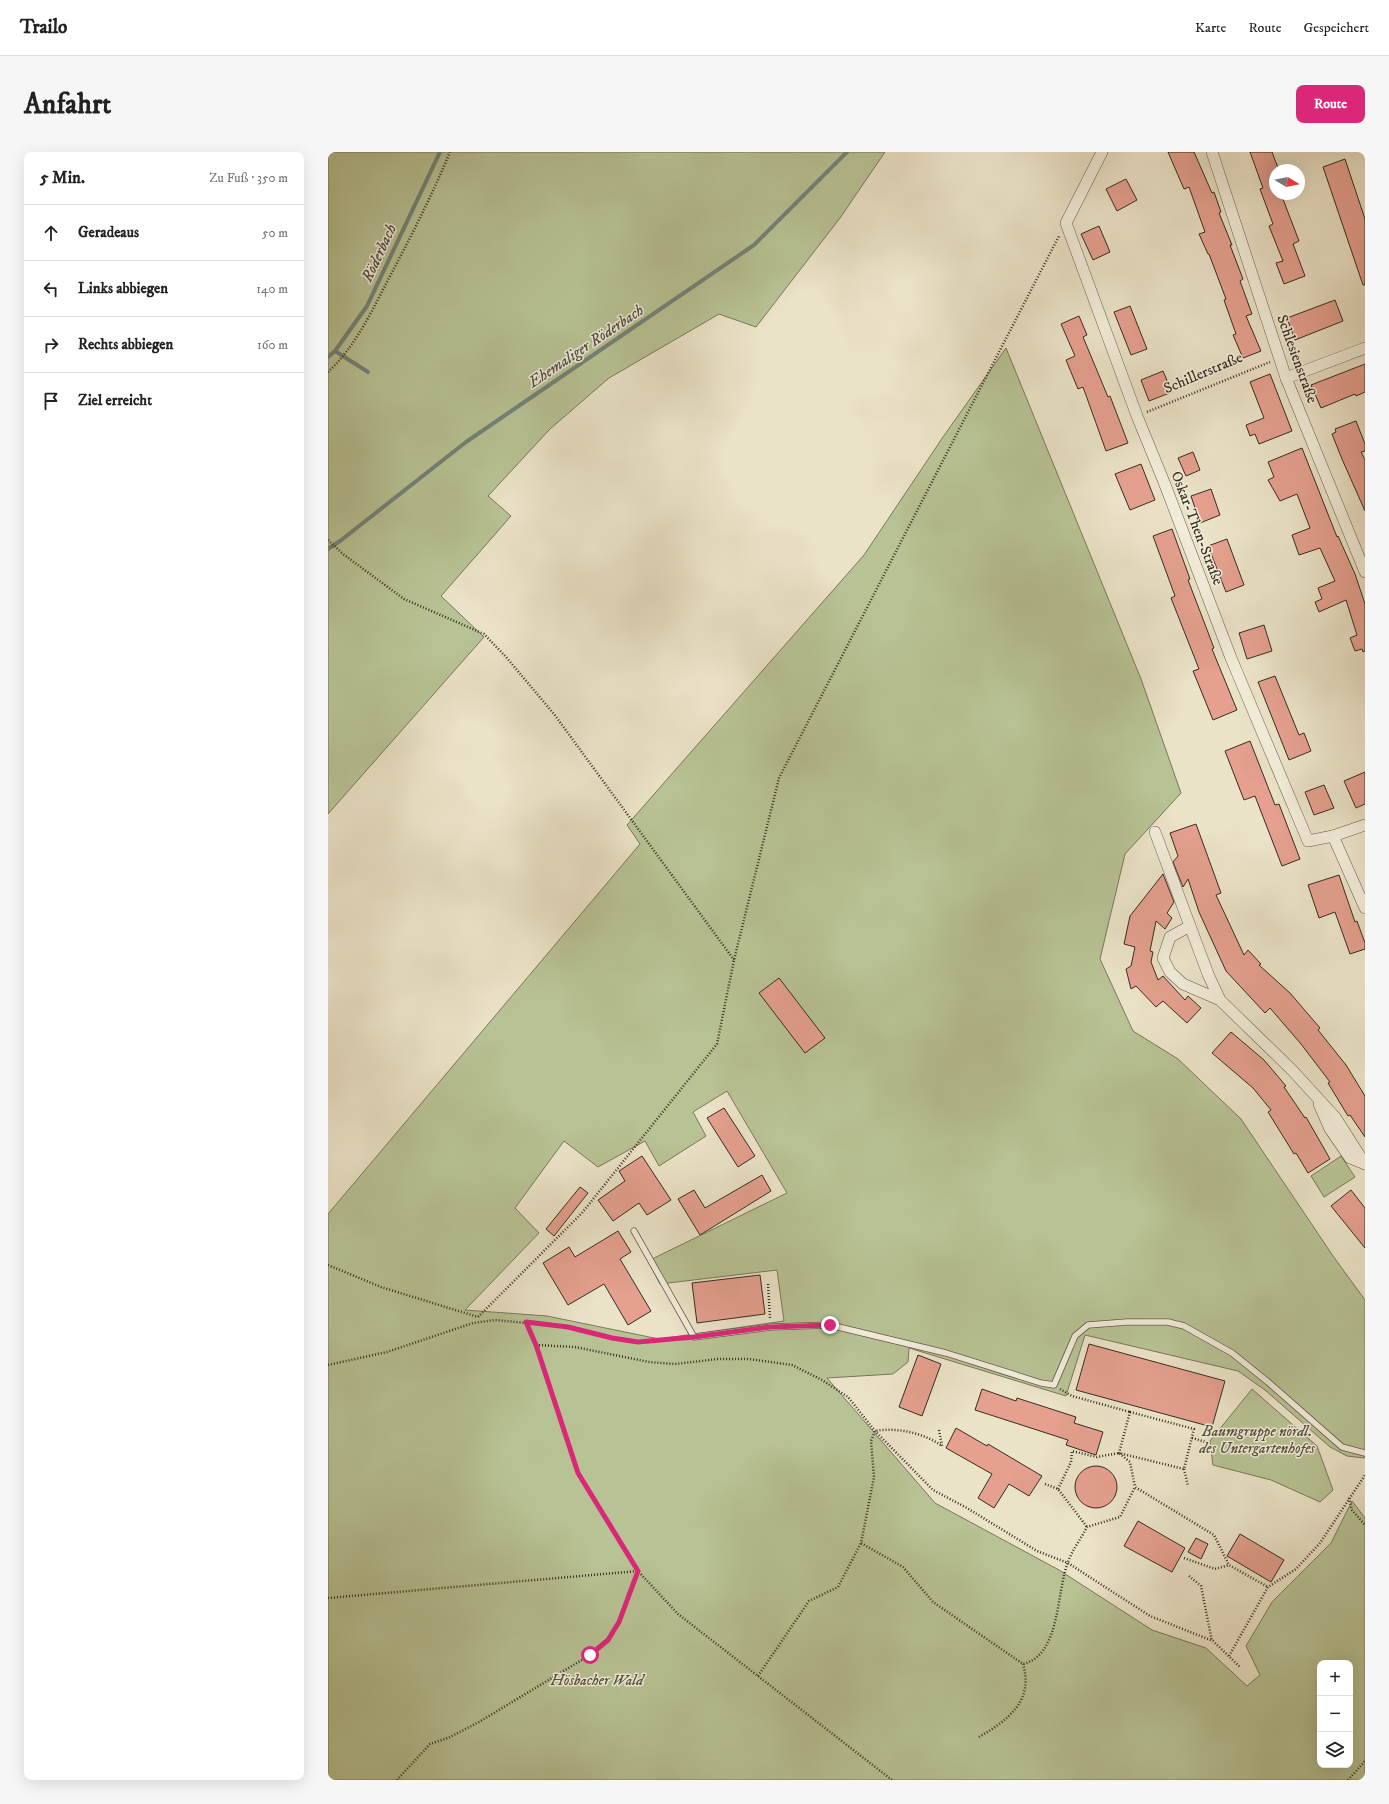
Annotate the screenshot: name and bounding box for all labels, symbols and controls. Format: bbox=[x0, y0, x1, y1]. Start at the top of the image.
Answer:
text: Trailo bbox=[20, 16, 67, 39]
text: Karte bbox=[1195, 19, 1226, 37]
text: Route bbox=[1248, 19, 1281, 37]
text: Gespeichert bbox=[1303, 19, 1369, 37]
button: Route bbox=[1296, 85, 1365, 123]
text: Anfahrt bbox=[24, 87, 111, 122]
north arrow bbox=[1269, 164, 1305, 200]
text: 5 Min. bbox=[40, 167, 85, 189]
text: Zu Fuß · 350 m bbox=[209, 170, 288, 186]
water label: Röderbach bbox=[357, 221, 401, 286]
icon: ahead bbox=[40, 222, 62, 244]
text: Geradeaus bbox=[78, 223, 139, 242]
text: 50 m bbox=[262, 225, 288, 241]
icon: left bbox=[40, 278, 62, 300]
text: Links abbiegen bbox=[78, 279, 168, 298]
text: 140 m bbox=[256, 281, 288, 297]
water label: Ehemaliger Röderbach bbox=[524, 300, 648, 393]
street label: Schlesienstraße bbox=[1272, 312, 1322, 406]
icon: right bbox=[40, 334, 62, 356]
text: Rechts abbiegen bbox=[78, 335, 173, 354]
text: 160 m bbox=[257, 337, 288, 353]
street label: Schillerstraße bbox=[1161, 348, 1245, 398]
icon: arrive bbox=[40, 390, 62, 412]
text: Ziel erreicht bbox=[78, 391, 152, 410]
street label: Oskar-Then-Straße bbox=[1167, 468, 1227, 588]
route end bbox=[821, 1316, 839, 1334]
park label: Baumgruppe nördl. des Untergartenhofes bbox=[1198, 1422, 1315, 1458]
route start bbox=[581, 1646, 599, 1664]
map controls bbox=[1317, 1660, 1353, 1768]
button: + bbox=[1317, 1660, 1353, 1696]
park label: Hösbacher Wald bbox=[550, 1671, 646, 1690]
button: − bbox=[1317, 1696, 1353, 1732]
button: layers bbox=[1317, 1732, 1353, 1768]

